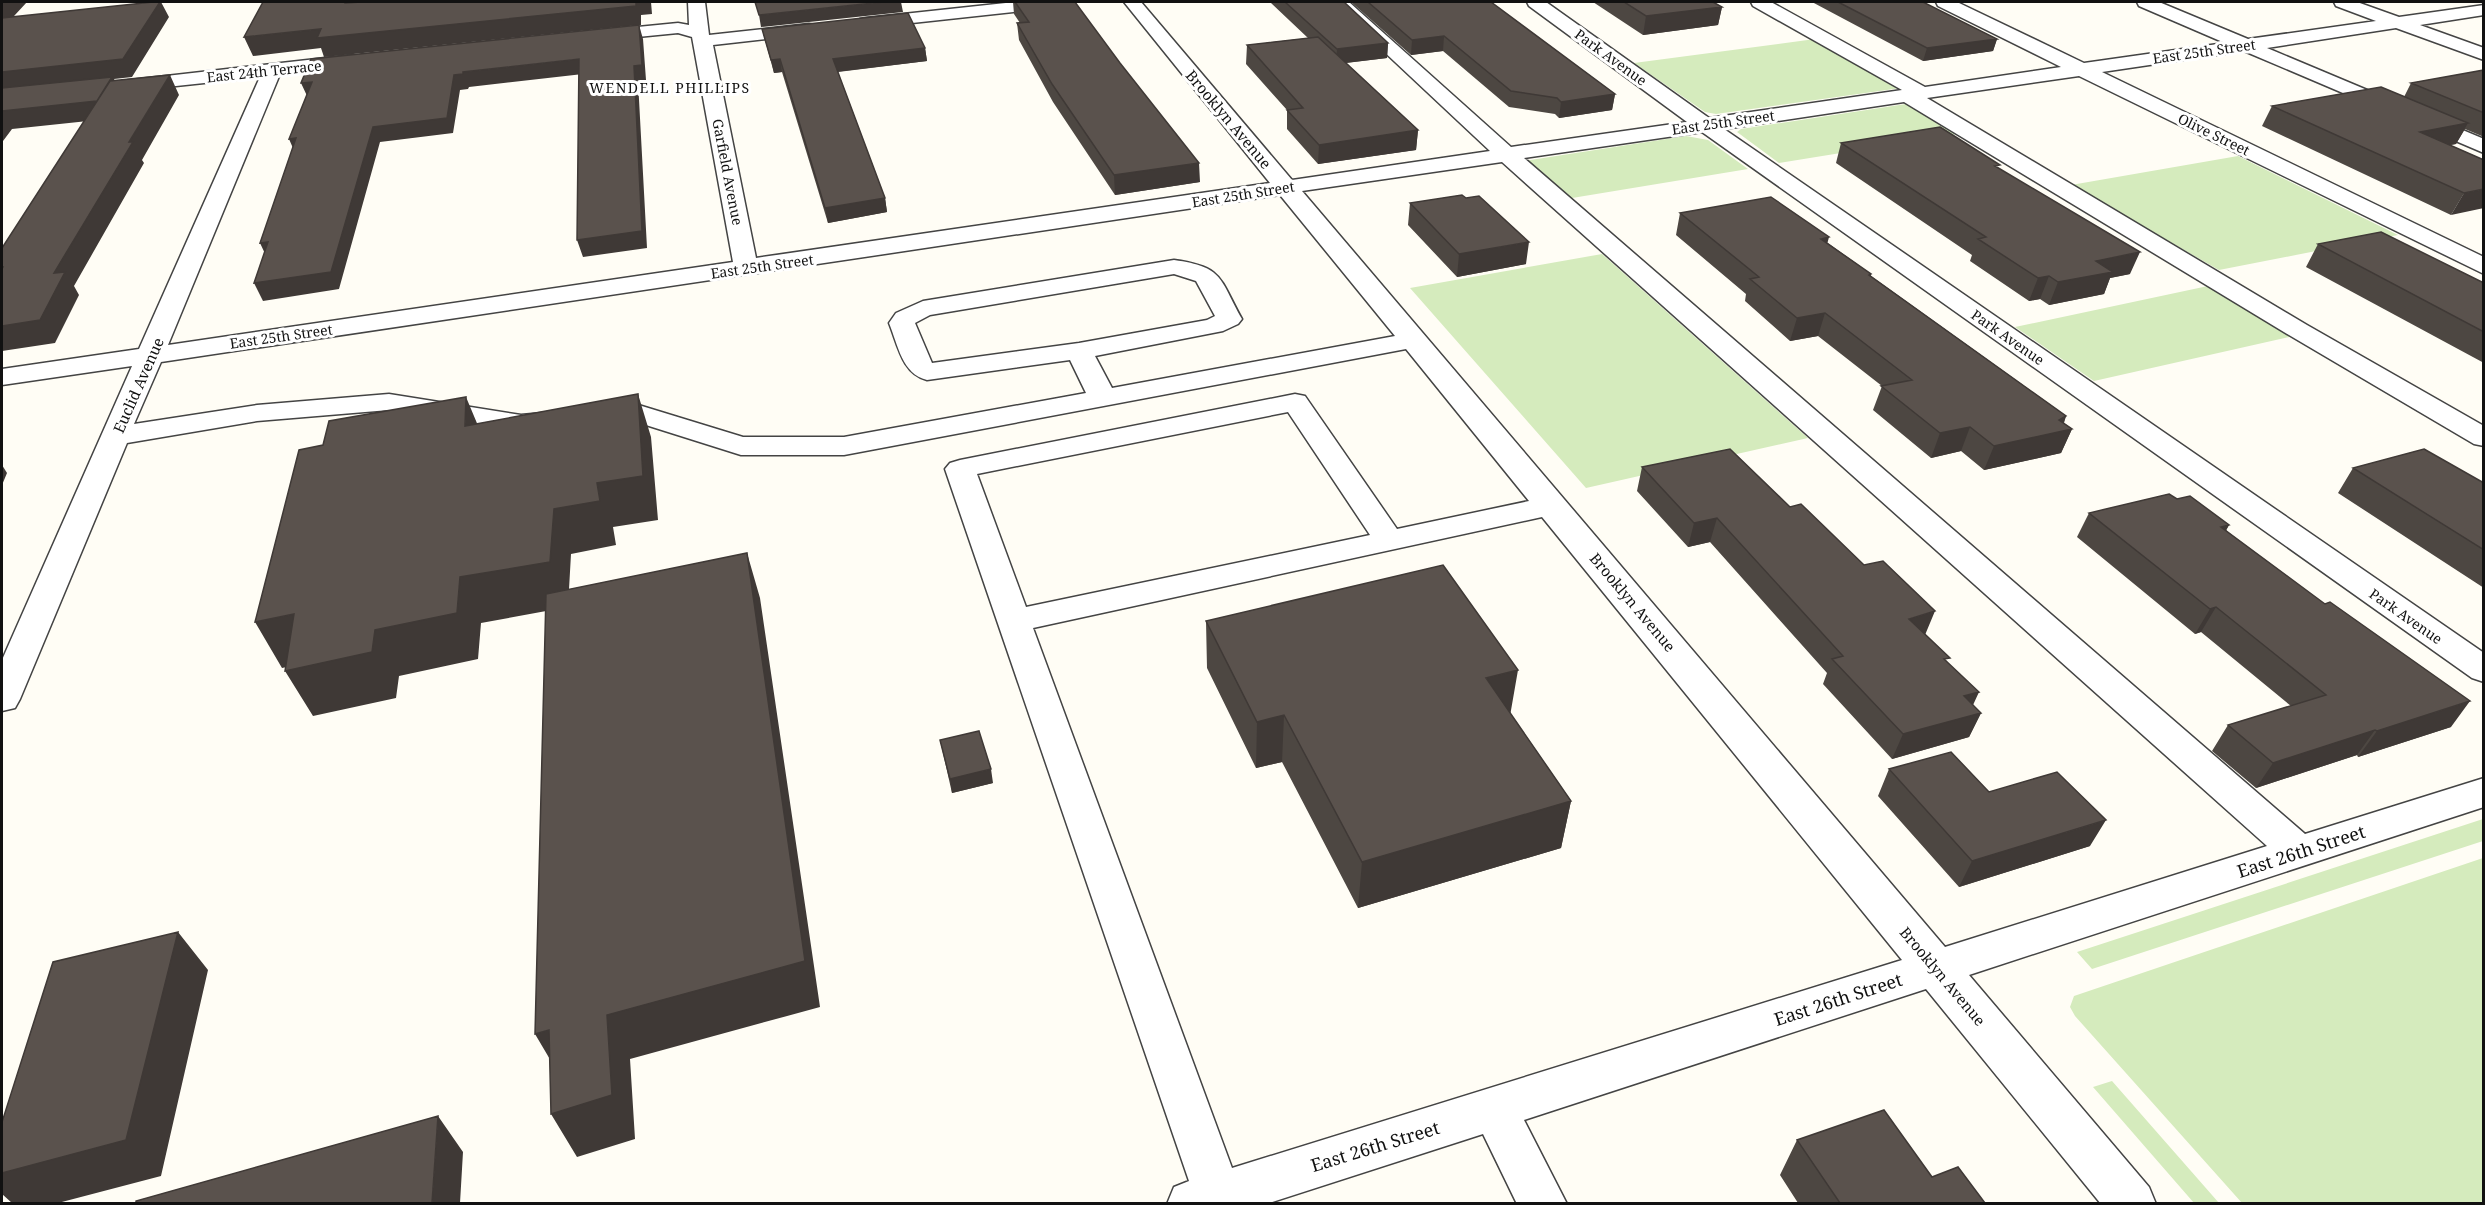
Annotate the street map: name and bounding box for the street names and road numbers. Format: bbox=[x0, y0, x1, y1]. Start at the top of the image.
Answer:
street label: Park Avenue bbox=[1571, 24, 1651, 90]
street label: East 25th Street bbox=[2151, 34, 2257, 68]
street label: East 24th Terrace bbox=[206, 56, 322, 86]
street label: Brooklyn Avenue bbox=[1182, 65, 1276, 173]
street label: East 25th Street bbox=[1670, 105, 1776, 139]
street label: Olive Street bbox=[2175, 108, 2253, 160]
street label: Garfield Avenue bbox=[708, 117, 748, 227]
street label: East 25th Street bbox=[1190, 177, 1296, 211]
street label: East 25th Street bbox=[709, 249, 815, 283]
street label: Park Avenue bbox=[1968, 305, 2048, 369]
street label: East 25th Street bbox=[228, 319, 334, 353]
street label: Euclid Avenue bbox=[108, 334, 168, 436]
street label: Brooklyn Avenue bbox=[1586, 548, 1680, 656]
street label: Park Avenue bbox=[2366, 584, 2446, 648]
street label: East 26th Street bbox=[2234, 819, 2368, 883]
street label: Brooklyn Avenue bbox=[1896, 922, 1990, 1030]
street label: East 26th Street bbox=[1771, 967, 1905, 1031]
street label: East 26th Street bbox=[1308, 1115, 1442, 1177]

